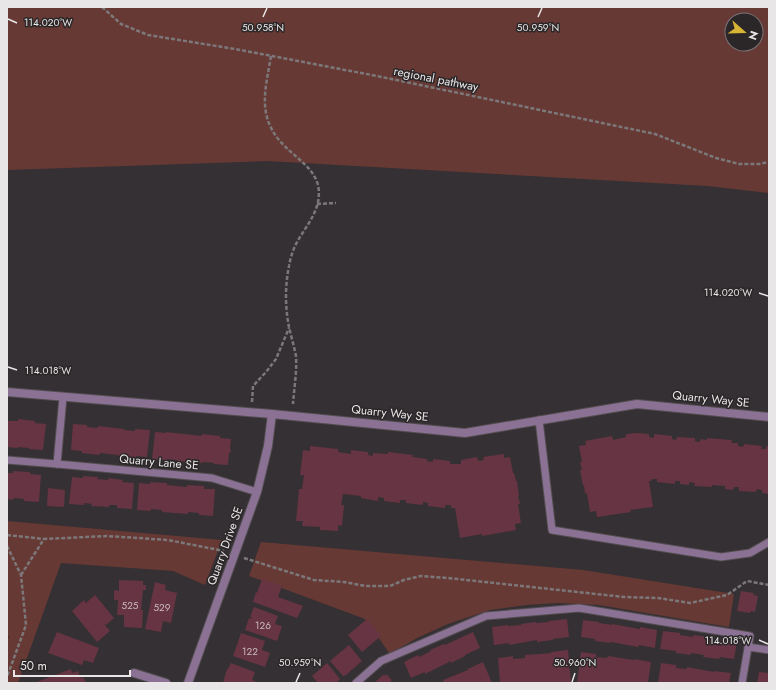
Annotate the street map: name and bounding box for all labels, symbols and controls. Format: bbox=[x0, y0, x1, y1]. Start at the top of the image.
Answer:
north arrow bbox=[724, 12, 764, 52]
text: 114.020°W bbox=[24, 15, 72, 30]
text: 50.958°N bbox=[242, 20, 284, 35]
text: 50.959°N bbox=[517, 20, 559, 35]
text: N bbox=[744, 29, 762, 42]
street label: regional pathway bbox=[392, 62, 481, 96]
text: 114.020°W bbox=[704, 285, 752, 300]
text: 114.018°W bbox=[25, 363, 71, 378]
street label: Quarry Way SE bbox=[672, 386, 750, 412]
street label: Quarry Way SE bbox=[351, 400, 429, 426]
street label: Quarry Lane SE bbox=[119, 450, 199, 474]
street label: Quarry Drive SE bbox=[202, 504, 248, 588]
house number: 525 bbox=[122, 598, 139, 613]
house number: 529 bbox=[153, 600, 171, 615]
house number: 126 bbox=[255, 618, 271, 633]
text: 114.018°W bbox=[705, 633, 751, 648]
house number: 122 bbox=[242, 644, 258, 659]
scale bar bbox=[14, 652, 130, 678]
text: 50.959°N bbox=[279, 655, 321, 670]
text: 50.960°N bbox=[554, 655, 596, 670]
text: 50 m bbox=[20, 657, 47, 675]

